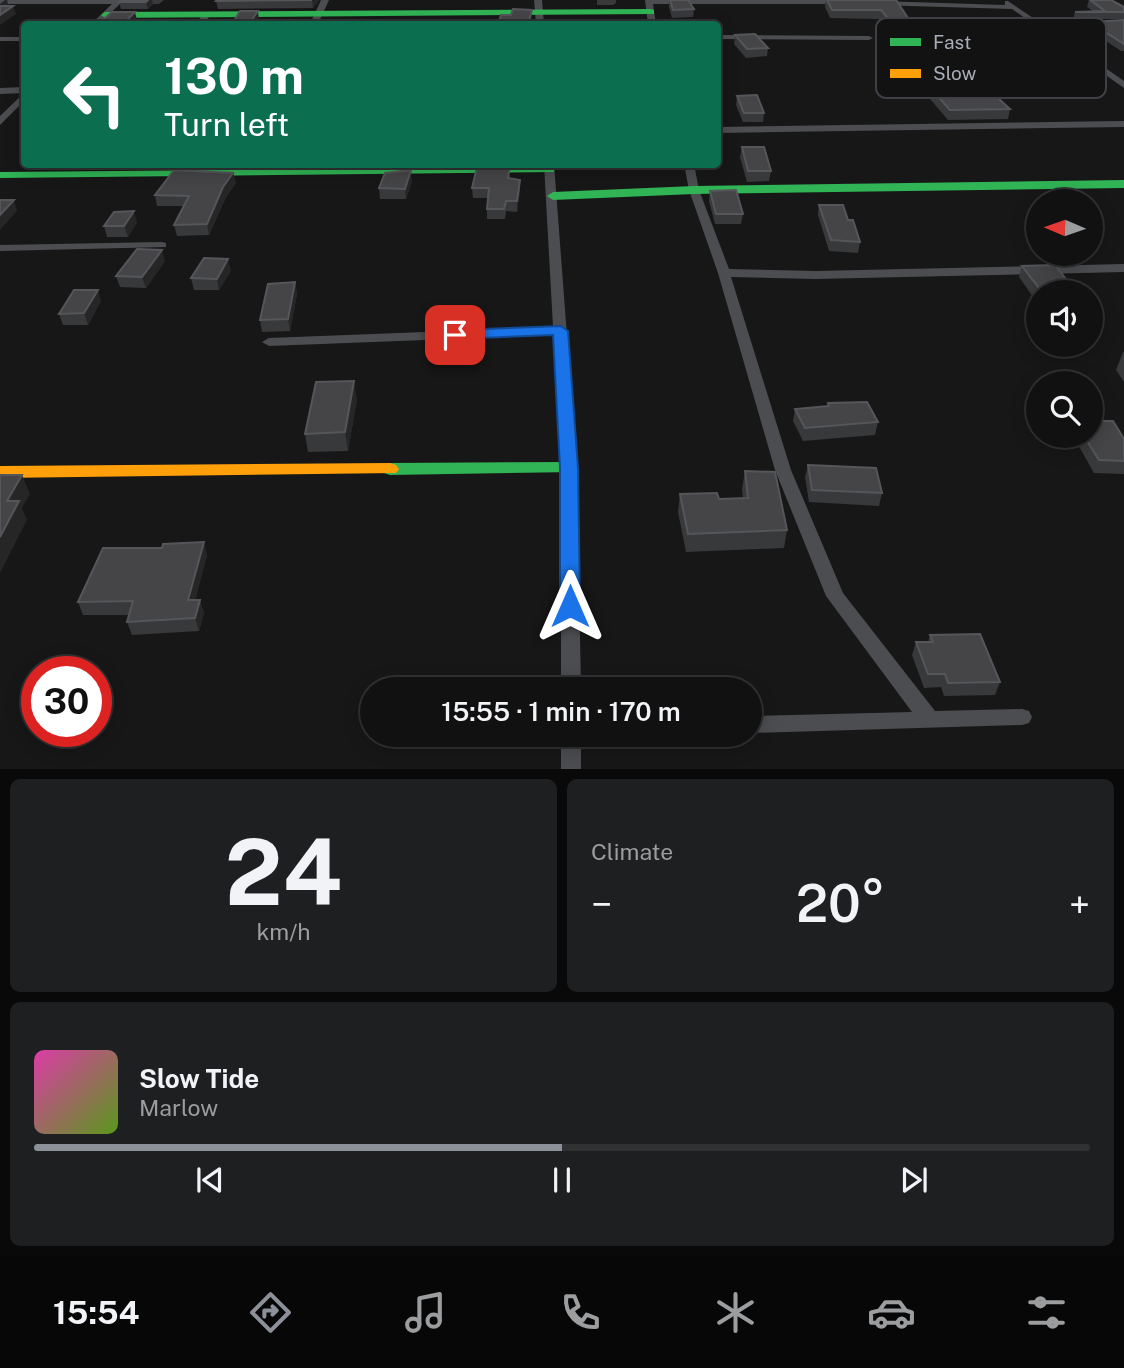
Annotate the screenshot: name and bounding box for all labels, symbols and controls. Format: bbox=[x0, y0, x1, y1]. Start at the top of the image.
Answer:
legend bbox=[876, 18, 1106, 98]
text: Fast bbox=[933, 31, 971, 53]
text: 130 m bbox=[164, 47, 304, 105]
icon: left bbox=[49, 49, 140, 140]
text: Slow bbox=[933, 62, 977, 84]
text: Turn left bbox=[164, 106, 289, 143]
north arrow bbox=[1026, 189, 1102, 266]
map controls bbox=[1026, 189, 1103, 448]
button: sound bbox=[1026, 280, 1103, 357]
pin bbox=[425, 305, 485, 365]
icon: arrive bbox=[436, 316, 474, 354]
button: search bbox=[1026, 371, 1103, 448]
position arrow bbox=[533, 569, 607, 643]
speed limit sign: 30 bbox=[21, 656, 112, 747]
text: 15:55 · 1 min · 170 m bbox=[441, 696, 681, 727]
text: 24 bbox=[225, 819, 342, 925]
text: Climate bbox=[591, 838, 673, 865]
text: 20° bbox=[796, 873, 885, 934]
text: − bbox=[591, 882, 612, 927]
text: + bbox=[1069, 882, 1090, 927]
text: km/h bbox=[256, 918, 311, 945]
text: Slow Tide bbox=[139, 1063, 259, 1094]
text: Marlow bbox=[139, 1094, 218, 1121]
icon: previous bbox=[191, 1161, 229, 1199]
icon: pause bbox=[543, 1161, 581, 1199]
icon: next bbox=[895, 1161, 933, 1199]
icon: directions bbox=[246, 1288, 295, 1337]
icon: music bbox=[401, 1288, 450, 1337]
icon: phone bbox=[556, 1288, 605, 1337]
icon: climate bbox=[711, 1288, 760, 1337]
icon: car bbox=[867, 1288, 916, 1337]
icon: filters bbox=[1022, 1288, 1071, 1337]
text: 15:54 bbox=[53, 1294, 140, 1331]

